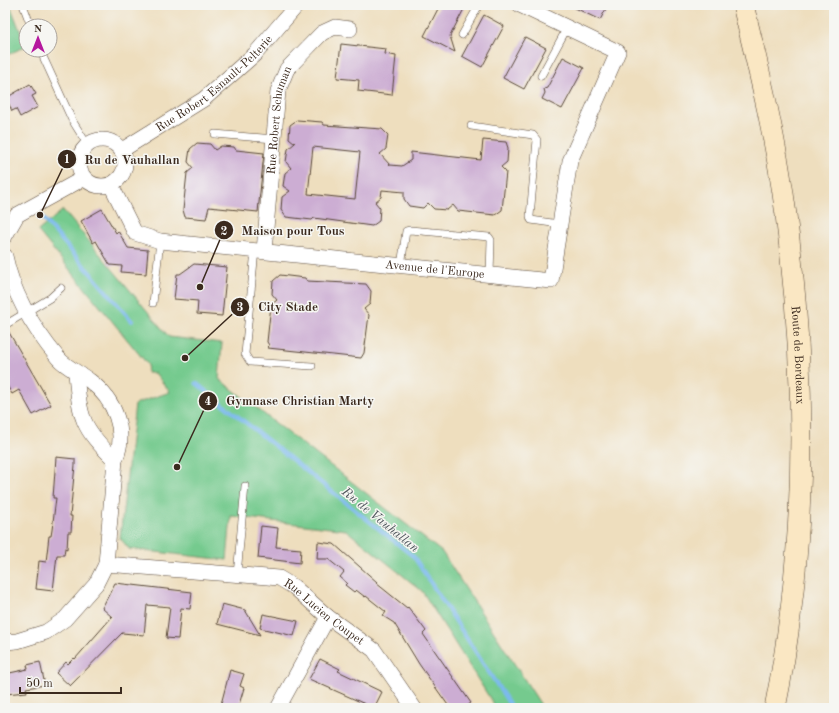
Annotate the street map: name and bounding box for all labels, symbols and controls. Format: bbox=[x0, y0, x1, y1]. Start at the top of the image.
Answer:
north arrow bbox=[18, 18, 58, 58]
text: N bbox=[34, 24, 43, 35]
street label: Rue Robert Esnault-Pelterie bbox=[154, 33, 275, 134]
street label: Rue Robert Schuman bbox=[266, 64, 295, 175]
callout: Ru de Vauhallan bbox=[57, 146, 188, 171]
text: 1 bbox=[64, 154, 70, 166]
text: Ru de Vauhallan bbox=[84, 154, 180, 167]
callout: Maison pour Tous bbox=[214, 218, 353, 243]
text: Maison pour Tous bbox=[242, 225, 345, 238]
text: 2 bbox=[221, 226, 228, 238]
street label: Avenue de l'Europe bbox=[384, 259, 485, 281]
callout: City Stade bbox=[230, 294, 326, 319]
text: City Stade bbox=[258, 301, 318, 314]
text: 3 bbox=[237, 302, 244, 314]
street label: Route de Bordeaux bbox=[789, 305, 806, 404]
callout: Gymnase Christian Marty bbox=[198, 388, 382, 413]
text: Gymnase Christian Marty bbox=[226, 395, 374, 408]
text: 4 bbox=[205, 396, 212, 408]
water label: Ru de Vauhallan bbox=[338, 485, 421, 555]
street label: Rue Lucien Coupet bbox=[281, 577, 366, 648]
scale bar bbox=[20, 669, 121, 695]
text: 50 m bbox=[26, 677, 53, 690]

